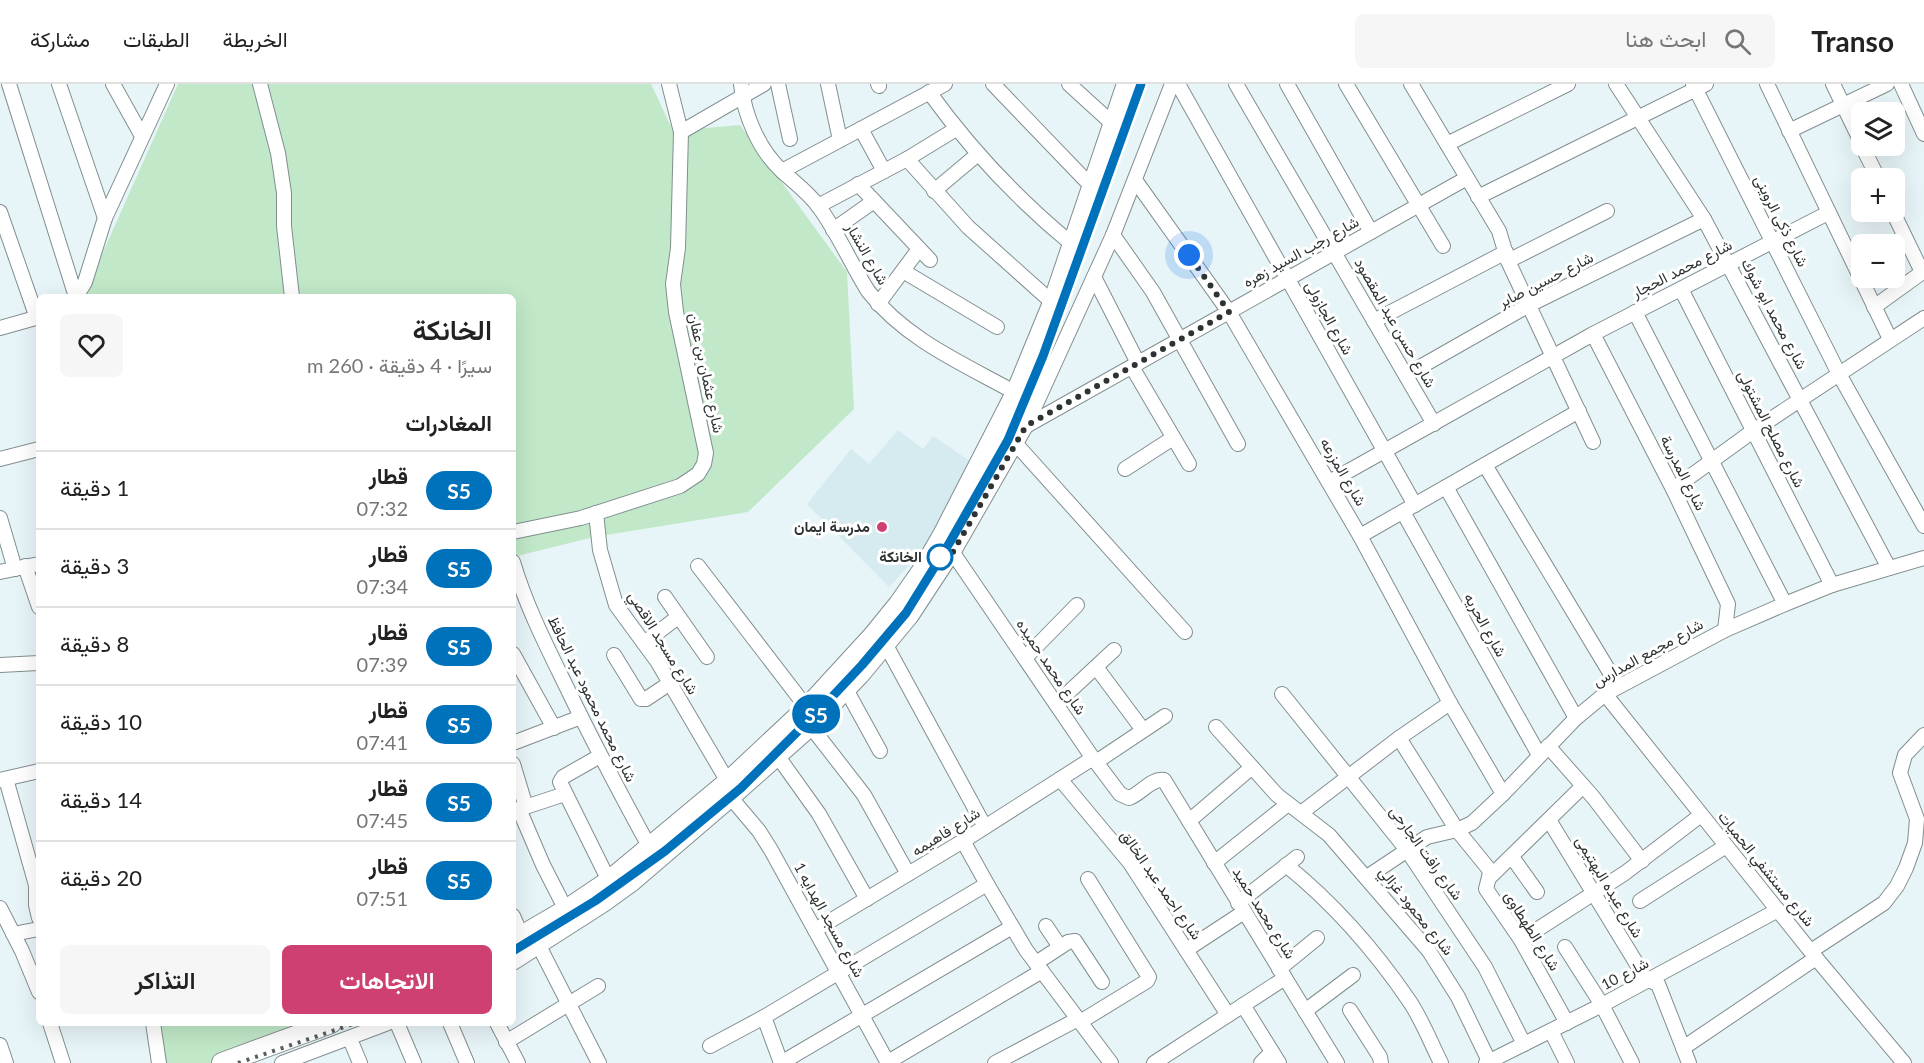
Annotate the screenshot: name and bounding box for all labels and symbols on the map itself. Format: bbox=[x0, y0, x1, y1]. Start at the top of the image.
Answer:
street label: شارع ذكى الروينى bbox=[1748, 172, 1813, 271]
street label: شارع رجب السيد زهره bbox=[1240, 212, 1363, 293]
street label: شارع النشار bbox=[840, 218, 893, 289]
street label: شارع محمد الحجار bbox=[1628, 235, 1736, 304]
your location bbox=[1174, 240, 1204, 270]
street label: شارع حسين صابر bbox=[1494, 247, 1597, 314]
street label: شارع حسن عبد المقصود bbox=[1349, 254, 1440, 392]
street label: شارع محمد ابو شوك bbox=[1735, 255, 1812, 374]
street label: شارع الجازولى bbox=[1300, 277, 1358, 359]
street label: شارع عثمان بن عفان bbox=[683, 311, 729, 435]
street label: شارع مصلح المشتولى bbox=[1732, 367, 1809, 492]
street label: شارع المدرسة bbox=[1655, 432, 1711, 515]
street label: شارع المزرعه bbox=[1315, 434, 1371, 510]
place label: مدرسة ايمان bbox=[794, 517, 870, 536]
marker: مدرسة ايمان bbox=[875, 520, 889, 534]
marker: الخانكة bbox=[927, 544, 953, 570]
place label: الخانكة bbox=[879, 547, 922, 565]
street label: شارع مسجد الاقصي bbox=[621, 588, 703, 700]
street label: شارع الحريه bbox=[1458, 589, 1511, 661]
street label: شارع محمد محمود عبد الحافظ bbox=[542, 613, 641, 786]
street label: شارع مجمع المدارس bbox=[1589, 614, 1707, 692]
street label: شارع محمد حميده bbox=[1011, 615, 1091, 720]
line badge: S5 bbox=[789, 694, 843, 734]
street label: شارع رافت الجارحى bbox=[1384, 802, 1467, 905]
street label: شارع فاهيمه bbox=[908, 803, 985, 862]
street label: شارع مستشفي الحميات bbox=[1711, 807, 1819, 933]
street label: شارع احمد عبد الخالق bbox=[1115, 826, 1206, 944]
street label: شارع عبده البهتيمى bbox=[1570, 832, 1647, 942]
street label: شارع مسجد الهدايه 1 bbox=[788, 859, 869, 982]
street label: شارع محمود غزالي bbox=[1372, 862, 1458, 962]
street label: شارع محمد حميد bbox=[1227, 863, 1300, 963]
street label: شارع الطهطاوى bbox=[1499, 887, 1565, 975]
street label: شارع 10 bbox=[1598, 953, 1653, 996]

